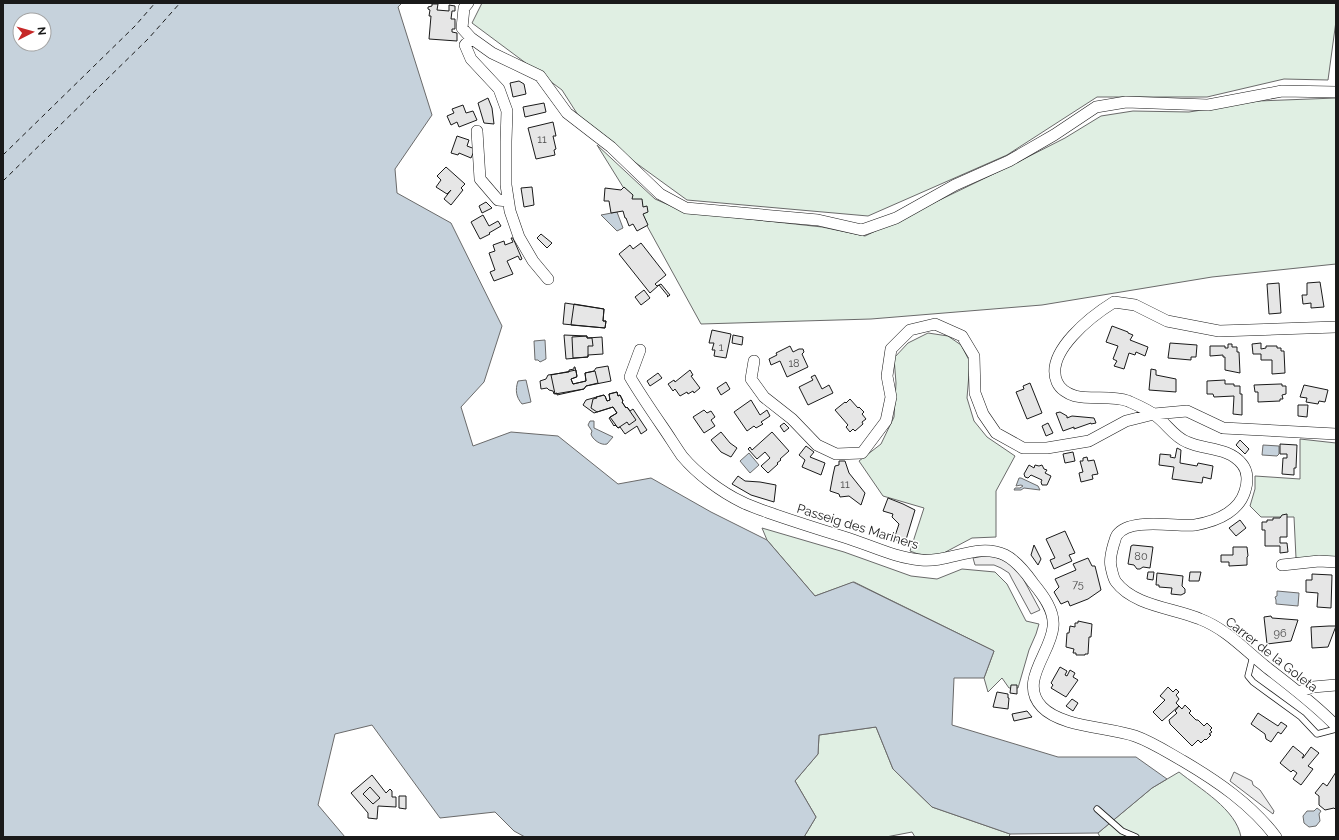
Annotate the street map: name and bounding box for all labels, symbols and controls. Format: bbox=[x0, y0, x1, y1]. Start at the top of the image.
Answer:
north arrow bbox=[12, 12, 52, 52]
text: N bbox=[35, 26, 48, 36]
house number: 11 bbox=[537, 133, 547, 146]
house number: 1 bbox=[719, 341, 724, 354]
house number: 18 bbox=[788, 357, 800, 370]
house number: 11 bbox=[840, 478, 850, 491]
street label: Passeig des Mariners bbox=[795, 501, 921, 552]
house number: 80 bbox=[1134, 550, 1148, 563]
house number: 75 bbox=[1072, 578, 1084, 591]
street label: Carrer de la Goleta bbox=[1223, 614, 1321, 695]
house number: 96 bbox=[1273, 627, 1287, 640]

